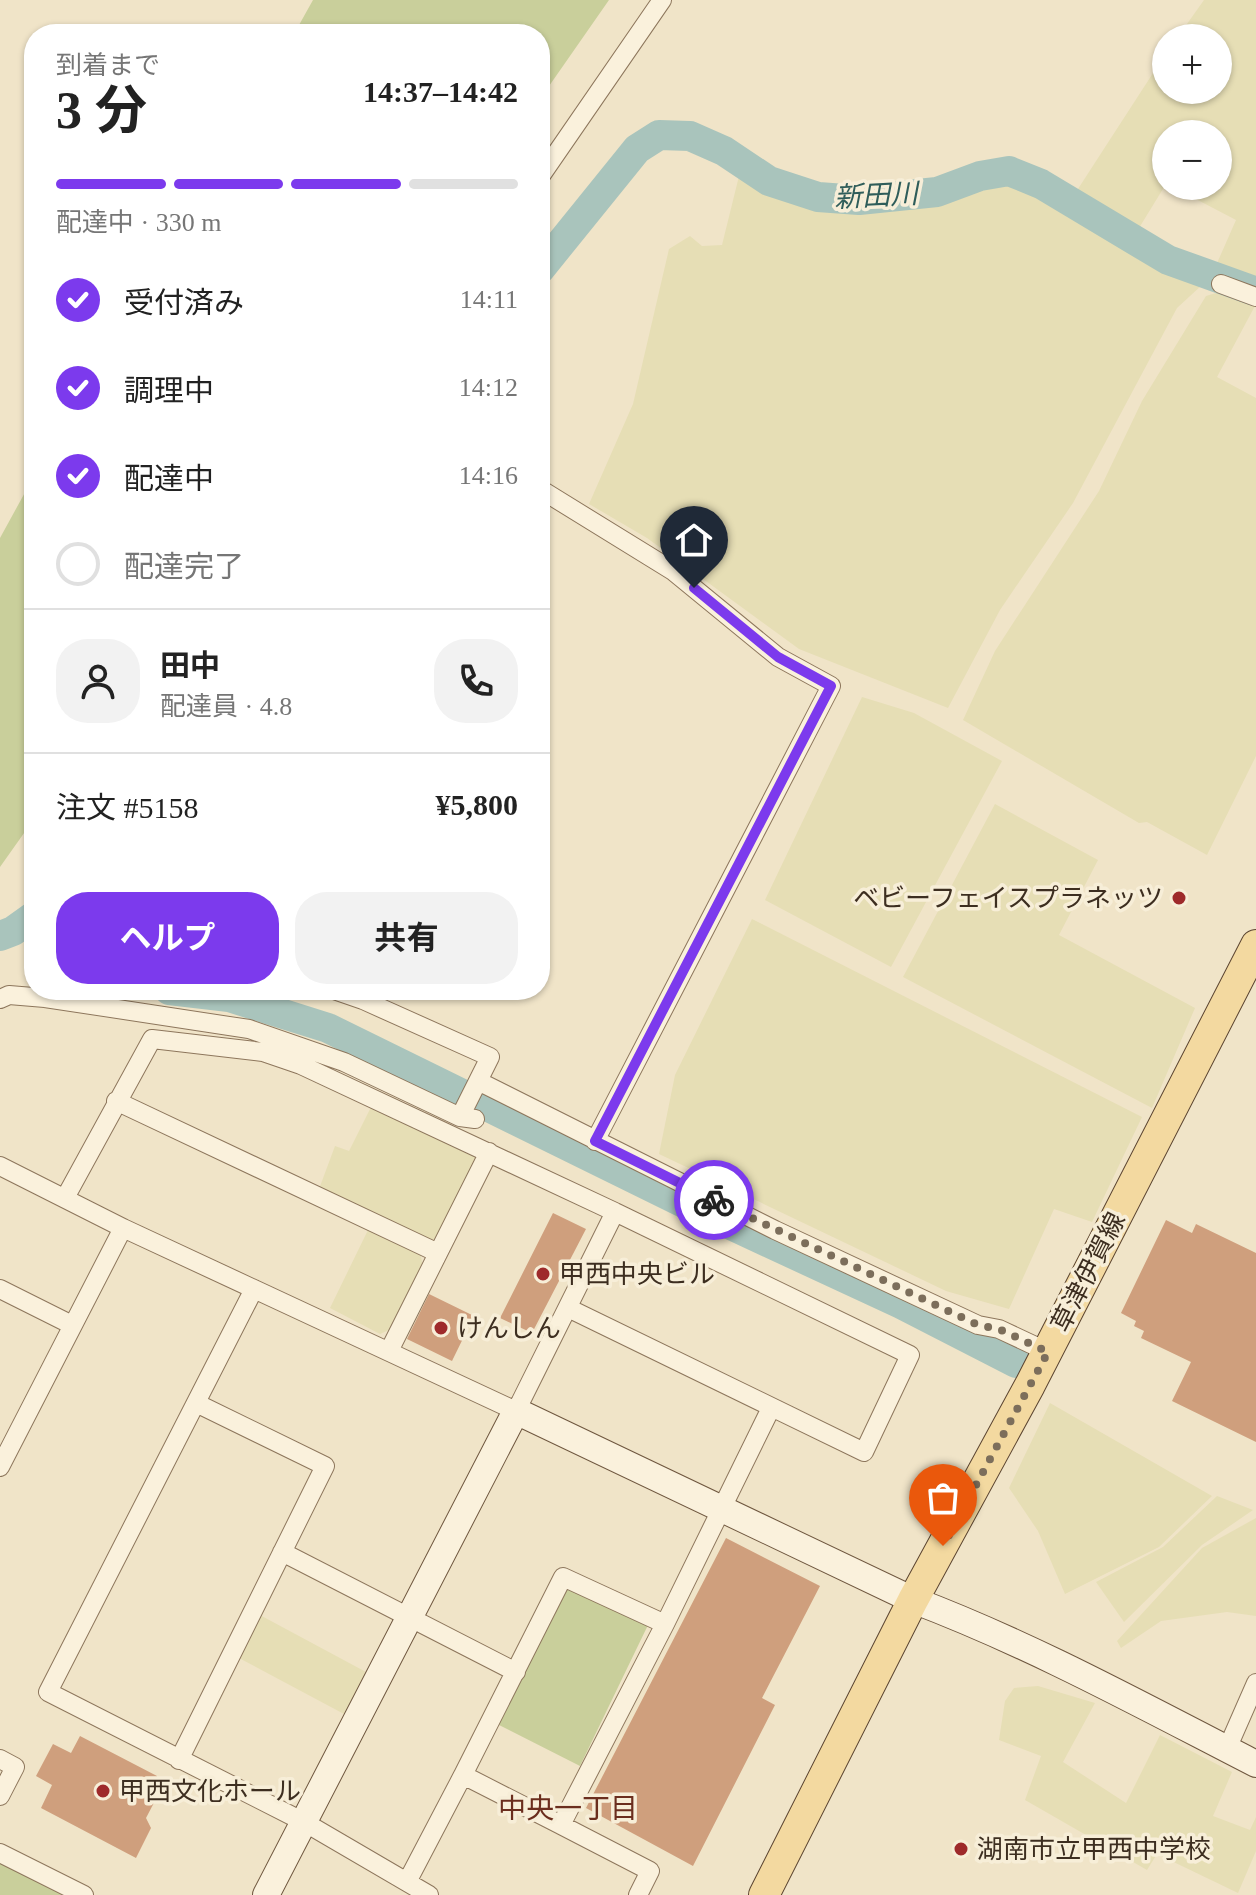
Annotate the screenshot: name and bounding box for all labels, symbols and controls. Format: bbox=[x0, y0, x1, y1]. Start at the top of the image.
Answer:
map controls bbox=[1152, 24, 1232, 200]
button: + bbox=[1152, 24, 1232, 104]
text: 到着まで bbox=[56, 51, 160, 80]
text: 14:37–14:42 bbox=[363, 75, 518, 108]
text: 3 分 bbox=[56, 82, 147, 139]
button: − bbox=[1152, 120, 1232, 200]
water label: 新田川 bbox=[833, 178, 922, 213]
text: 配達中 · 330 m bbox=[56, 208, 221, 237]
icon: check bbox=[56, 278, 100, 322]
text: 14:11 bbox=[460, 285, 518, 314]
text: 受付済み bbox=[124, 286, 244, 319]
icon: check bbox=[56, 366, 100, 410]
text: 14:12 bbox=[459, 373, 518, 402]
text: 調理中 bbox=[124, 374, 214, 407]
icon: check bbox=[56, 454, 100, 498]
text: 14:16 bbox=[459, 461, 518, 490]
text: 配達中 bbox=[124, 462, 214, 495]
pin bbox=[660, 506, 728, 588]
icon: home bbox=[672, 518, 716, 562]
text: 配達完了 bbox=[124, 550, 244, 583]
button: person bbox=[56, 639, 140, 723]
button: phone bbox=[434, 639, 518, 723]
text: 田中 bbox=[160, 649, 220, 682]
text: 配達員 · 4.8 bbox=[160, 692, 292, 721]
text: ¥5,800 bbox=[436, 788, 518, 821]
text: 注文 #5158 bbox=[56, 791, 199, 824]
place label: ベビーフェイスプラネッツ bbox=[853, 884, 1163, 913]
marker: ベビーフェイスプラネッツ bbox=[1170, 889, 1188, 907]
button: ヘルプ bbox=[56, 892, 279, 984]
button: 共有 bbox=[295, 892, 518, 984]
courier bbox=[674, 1160, 754, 1240]
icon: bike bbox=[692, 1178, 736, 1222]
street label: 草津伊賀線 bbox=[1046, 1208, 1131, 1337]
place label: 甲西中央ビル bbox=[559, 1260, 715, 1289]
marker: 甲西中央ビル bbox=[534, 1265, 552, 1283]
place label: けんしん bbox=[457, 1314, 561, 1343]
marker: けんしん bbox=[432, 1319, 450, 1337]
pin bbox=[909, 1464, 977, 1546]
icon: bag bbox=[921, 1476, 965, 1520]
place label: 甲西文化ホール bbox=[119, 1777, 301, 1806]
marker: 甲西文化ホール bbox=[94, 1782, 112, 1800]
district label: 中央一丁目 bbox=[498, 1793, 638, 1824]
place label: 湖南市立甲西中学校 bbox=[977, 1835, 1211, 1864]
marker: 湖南市立甲西中学校 bbox=[952, 1840, 970, 1858]

